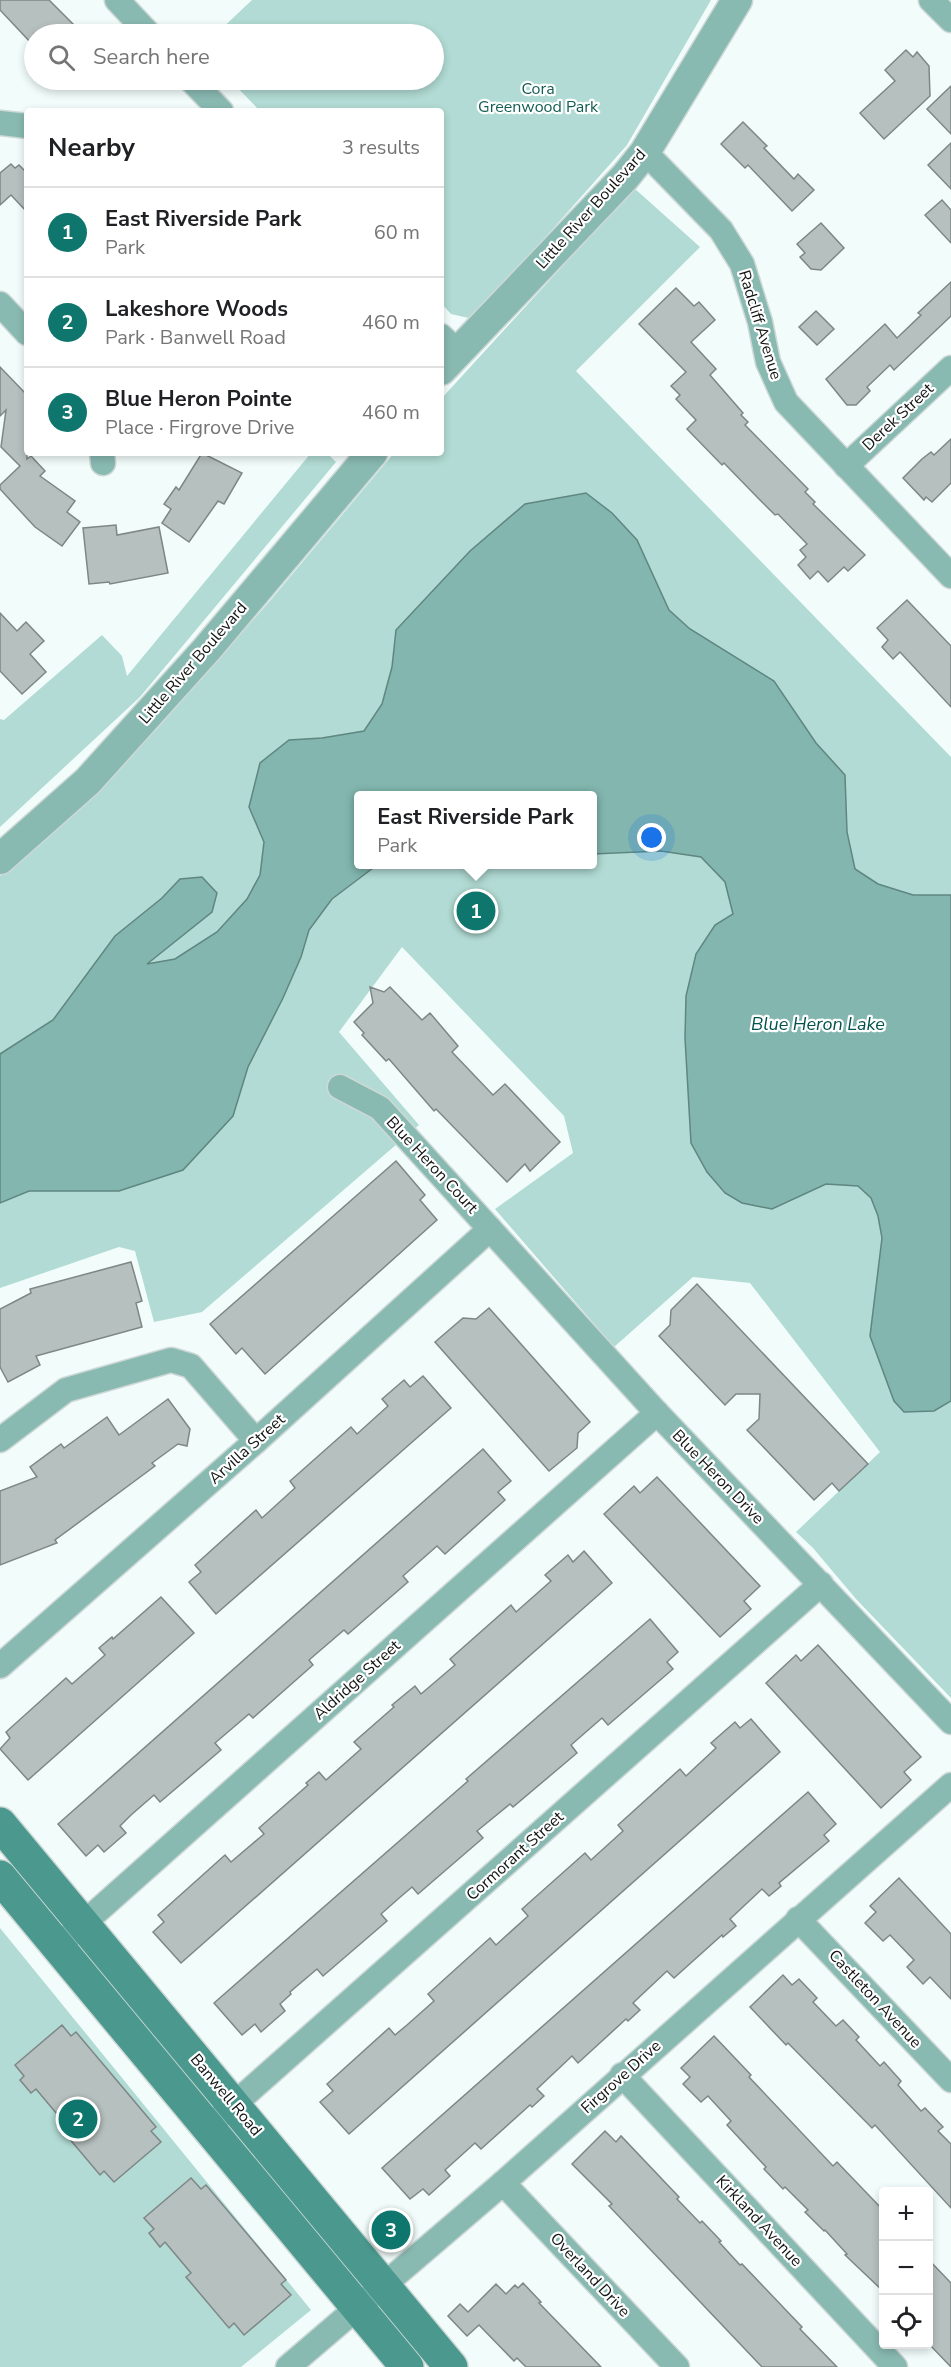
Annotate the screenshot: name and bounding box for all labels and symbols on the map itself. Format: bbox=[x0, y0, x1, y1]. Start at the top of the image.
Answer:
park label: Cora Greenwood Park bbox=[478, 78, 599, 118]
street label: Little River Boulevard bbox=[531, 144, 651, 274]
street label: Radcliff Avenue bbox=[733, 268, 787, 382]
street label: Derek Street bbox=[857, 378, 939, 456]
street label: Little River Boulevard bbox=[134, 597, 252, 729]
your location bbox=[637, 823, 666, 852]
pin: 1 bbox=[456, 888, 496, 934]
water label: Blue Heron Lake bbox=[751, 1012, 885, 1036]
street label: Blue Heron Court bbox=[381, 1112, 483, 1219]
street label: Arvilla Street bbox=[204, 1409, 290, 1489]
street label: Blue Heron Drive bbox=[667, 1425, 769, 1529]
street label: Aldridge Street bbox=[309, 1635, 406, 1725]
street label: Cormorant Street bbox=[462, 1806, 569, 1906]
street label: Castleton Avenue bbox=[823, 1945, 927, 2053]
street label: Firgrove Drive bbox=[576, 2035, 666, 2119]
street label: Banwell Road bbox=[185, 2049, 267, 2141]
pin: 2 bbox=[58, 2096, 98, 2142]
street label: Kirkland Avenue bbox=[711, 2170, 807, 2272]
pin: 3 bbox=[372, 2208, 410, 2252]
street label: Overland Drive bbox=[545, 2228, 635, 2322]

